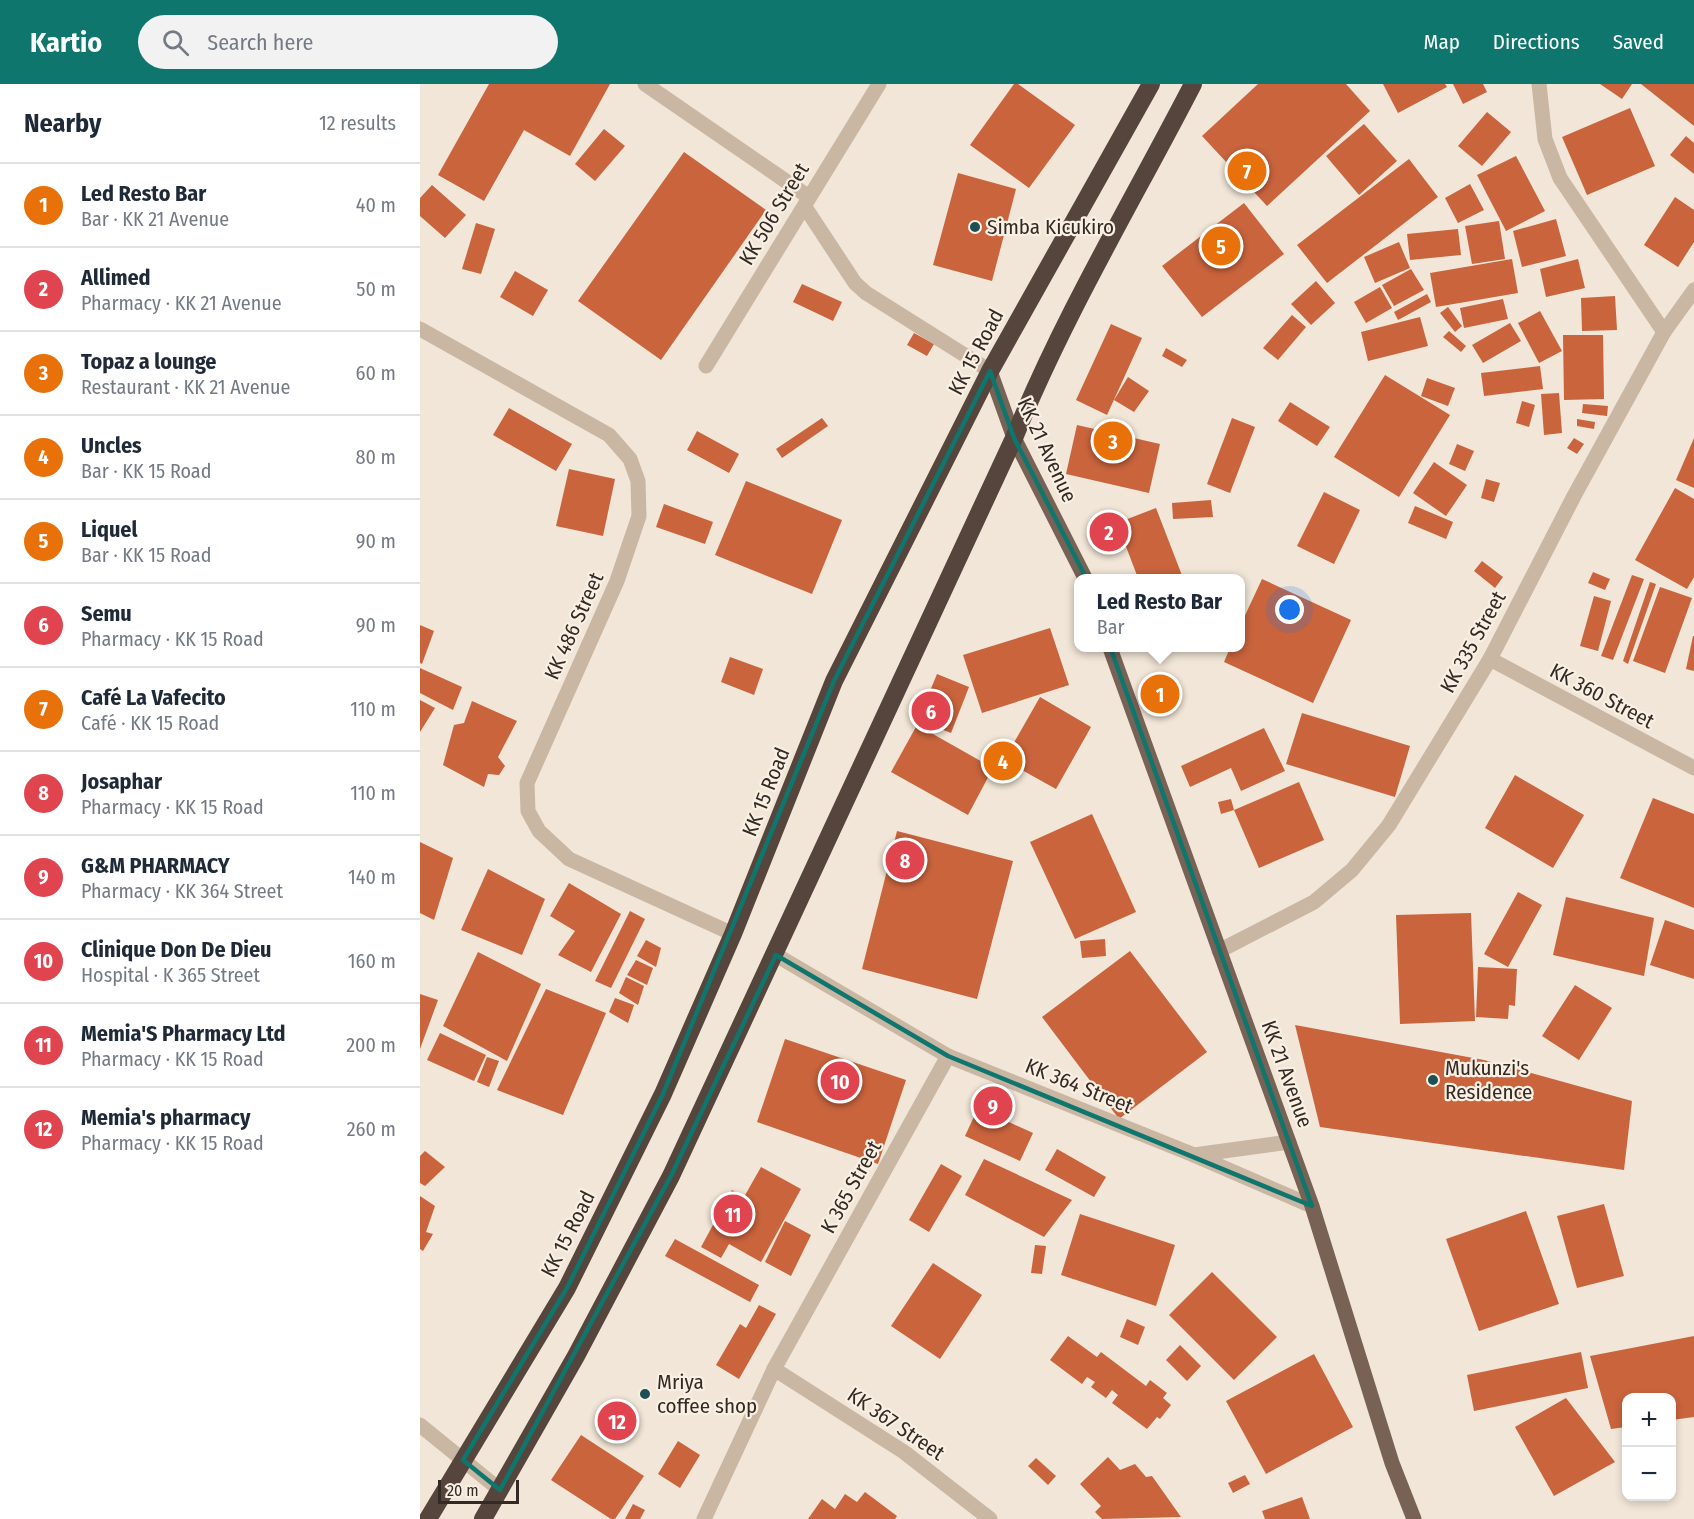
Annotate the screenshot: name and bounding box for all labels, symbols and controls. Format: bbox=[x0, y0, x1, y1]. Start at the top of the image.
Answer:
search box bbox=[138, 15, 558, 69]
text: Kartio bbox=[30, 26, 102, 59]
icon: search bbox=[159, 26, 192, 59]
text: Search here bbox=[207, 29, 313, 56]
text: Map bbox=[1423, 29, 1460, 55]
text: Directions bbox=[1493, 29, 1580, 55]
text: Saved bbox=[1613, 29, 1664, 55]
text: Nearby bbox=[24, 108, 101, 139]
text: 12 results bbox=[319, 111, 396, 135]
pin: 7 bbox=[1228, 148, 1266, 194]
street label: KK 506 Street bbox=[733, 158, 815, 270]
text: Led Resto Bar bbox=[81, 180, 206, 207]
text: 1 bbox=[39, 193, 48, 217]
text: 40 m bbox=[356, 193, 396, 217]
text: Bar · KK 21 Avenue bbox=[81, 207, 229, 231]
place label: Simba Kicukiro bbox=[987, 214, 1114, 240]
marker: Simba Kicukiro bbox=[968, 220, 982, 234]
pin: 5 bbox=[1202, 224, 1240, 268]
text: Allimed bbox=[81, 264, 151, 291]
text: 2 bbox=[39, 277, 48, 301]
text: 50 m bbox=[356, 277, 396, 301]
text: Pharmacy · KK 21 Avenue bbox=[81, 291, 282, 315]
street label: KK 15 Road bbox=[943, 305, 1009, 399]
text: Topaz a lounge bbox=[81, 348, 217, 375]
text: 3 bbox=[39, 361, 48, 385]
text: 60 m bbox=[356, 361, 396, 385]
text: Restaurant · KK 21 Avenue bbox=[81, 375, 290, 399]
street label: KK 21 Avenue bbox=[1012, 394, 1082, 506]
pin: 3 bbox=[1094, 418, 1132, 464]
text: Uncles bbox=[81, 432, 142, 459]
text: 4 bbox=[38, 445, 49, 469]
text: 80 m bbox=[356, 445, 396, 469]
text: Bar · KK 15 Road bbox=[81, 459, 211, 483]
pin: 2 bbox=[1090, 510, 1128, 554]
text: Liquel bbox=[81, 516, 138, 543]
text: 5 bbox=[39, 529, 48, 553]
text: 90 m bbox=[356, 529, 396, 553]
text: Bar · KK 15 Road bbox=[81, 543, 211, 567]
street label: KK 486 Street bbox=[539, 568, 609, 684]
popup bbox=[1074, 574, 1245, 652]
street label: KK 335 Street bbox=[1434, 586, 1512, 697]
text: Led Resto Bar bbox=[1097, 588, 1222, 615]
your location bbox=[1275, 595, 1304, 624]
text: Semu bbox=[81, 600, 132, 627]
text: 6 bbox=[38, 613, 49, 637]
text: 90 m bbox=[356, 613, 396, 637]
text: Bar bbox=[1097, 615, 1125, 639]
text: Pharmacy · KK 15 Road bbox=[81, 627, 264, 651]
street label: KK 360 Street bbox=[1545, 658, 1659, 734]
pin: 1 bbox=[1140, 672, 1180, 716]
text: Café La Vafecito bbox=[81, 684, 226, 711]
pin: 6 bbox=[912, 688, 950, 734]
text: 7 bbox=[39, 697, 48, 721]
text: 110 m bbox=[350, 697, 396, 721]
text: Café · KK 15 Road bbox=[81, 711, 219, 735]
pin: 4 bbox=[984, 738, 1022, 784]
street label: KK 15 Road bbox=[736, 744, 796, 840]
text: Josaphar bbox=[81, 768, 162, 795]
text: 8 bbox=[38, 781, 49, 805]
text: 110 m bbox=[350, 781, 396, 805]
text: Pharmacy · KK 15 Road bbox=[81, 795, 264, 819]
pin: 8 bbox=[886, 838, 924, 882]
text: G&M PHARMACY bbox=[81, 852, 230, 879]
text: 9 bbox=[38, 865, 49, 889]
text: 140 m bbox=[348, 865, 396, 889]
text: Pharmacy · KK 364 Street bbox=[81, 879, 283, 903]
text: Clinique Don De Dieu bbox=[81, 936, 272, 963]
text: 10 bbox=[34, 949, 53, 973]
text: 160 m bbox=[348, 949, 396, 973]
text: Hospital · K 365 Street bbox=[81, 963, 260, 987]
street label: KK 21 Avenue bbox=[1256, 1017, 1318, 1131]
text: Memia'S Pharmacy Ltd bbox=[81, 1020, 285, 1047]
text: 11 bbox=[35, 1033, 52, 1057]
text: 200 m bbox=[346, 1033, 396, 1057]
text: Pharmacy · KK 15 Road bbox=[81, 1047, 264, 1071]
street label: KK 364 Street bbox=[1021, 1053, 1137, 1119]
place label: Mukunzi's Residence bbox=[1445, 1055, 1532, 1105]
pin: 10 bbox=[820, 1058, 860, 1104]
marker: Mukunzi's Residence bbox=[1426, 1073, 1440, 1087]
pin: 9 bbox=[974, 1084, 1012, 1128]
text: Memia's pharmacy bbox=[81, 1104, 250, 1131]
text: 12 bbox=[35, 1117, 52, 1141]
text: 260 m bbox=[347, 1117, 396, 1141]
text: Pharmacy · KK 15 Road bbox=[81, 1131, 264, 1155]
street label: K 365 Street bbox=[815, 1136, 887, 1238]
street label: KK 15 Road bbox=[535, 1186, 601, 1282]
pin: 11 bbox=[714, 1192, 752, 1236]
place label: Mriya coffee shop bbox=[657, 1369, 757, 1419]
street label: KK 367 Street bbox=[842, 1382, 950, 1466]
marker: Mriya coffee shop bbox=[638, 1387, 652, 1401]
map controls bbox=[1622, 1393, 1676, 1501]
button: + bbox=[1622, 1393, 1676, 1447]
pin: 12 bbox=[598, 1398, 636, 1444]
button: − bbox=[1622, 1447, 1676, 1501]
scale bar bbox=[438, 1477, 519, 1504]
text: 20 m bbox=[447, 1481, 478, 1500]

